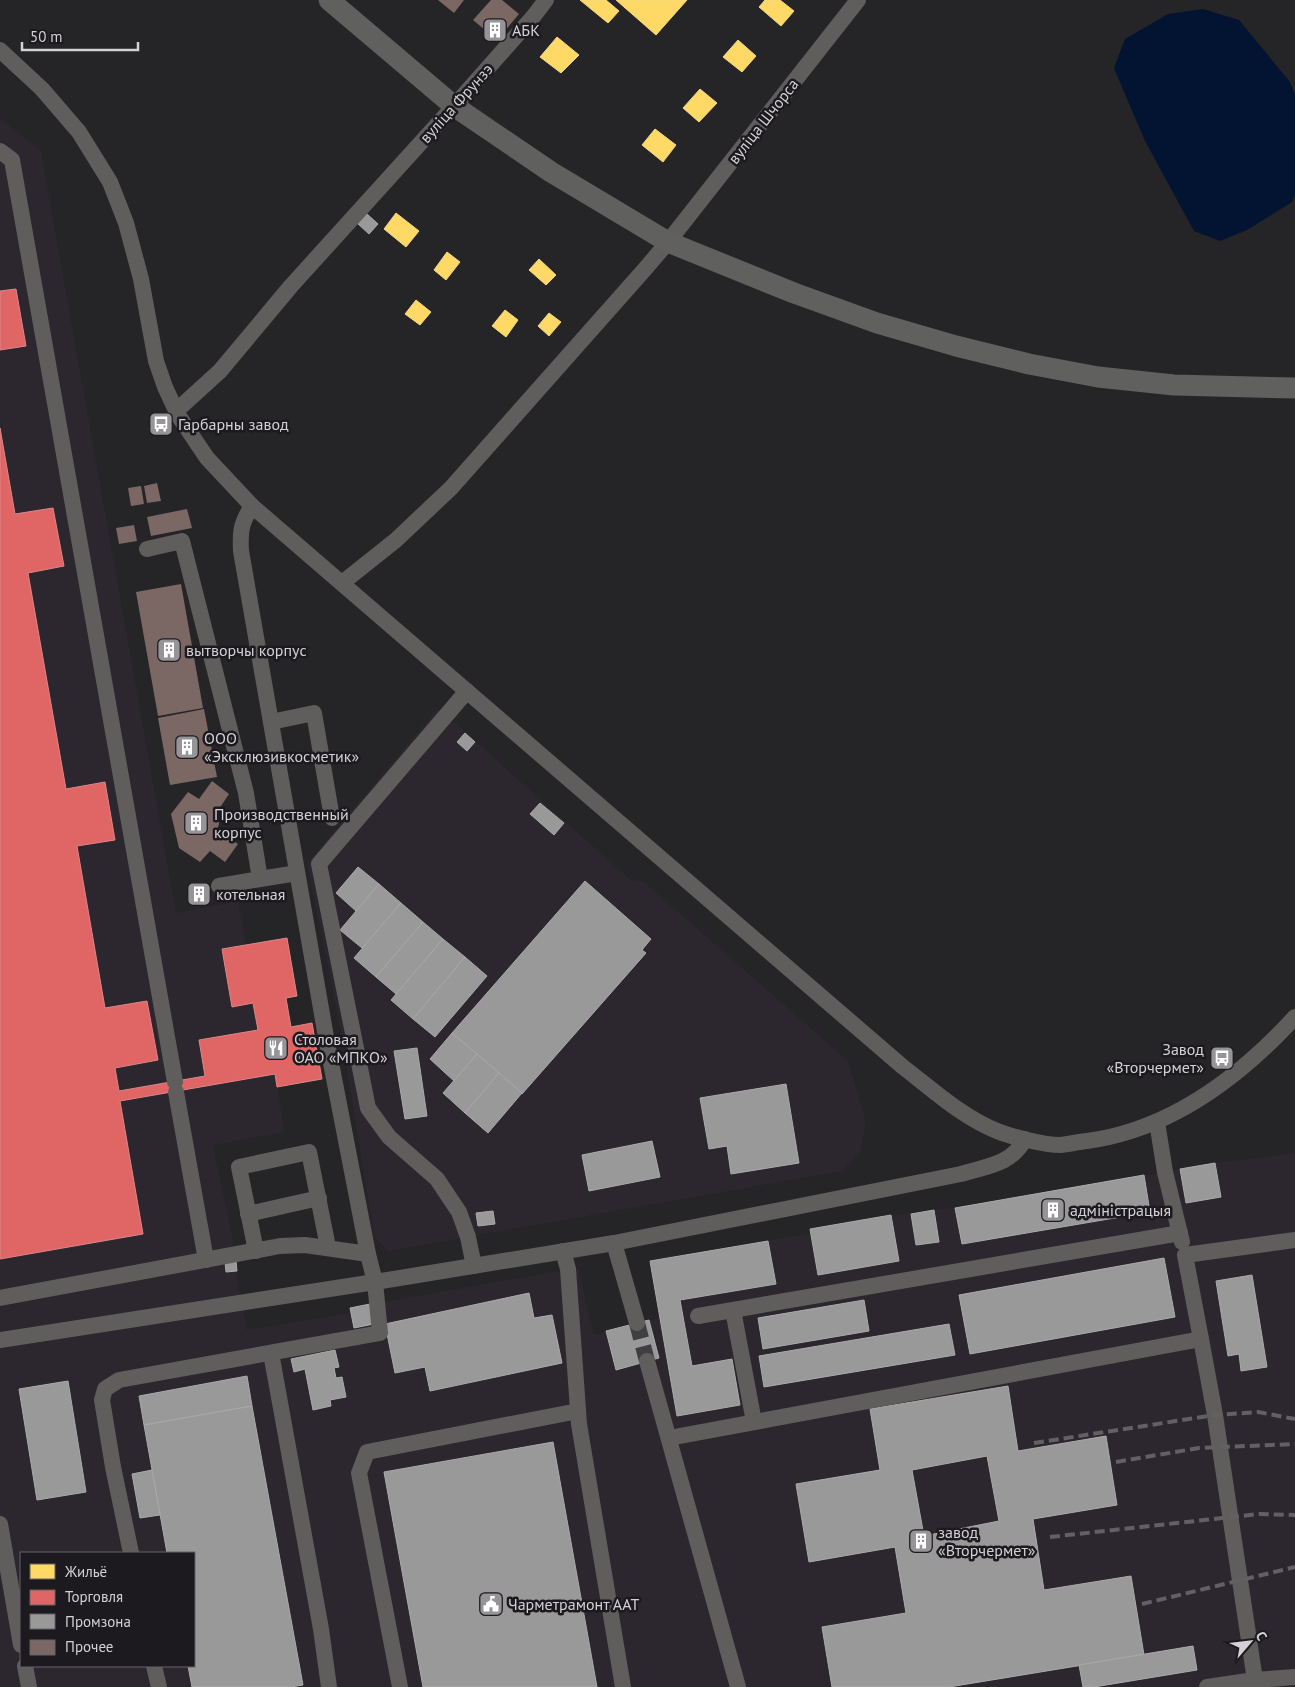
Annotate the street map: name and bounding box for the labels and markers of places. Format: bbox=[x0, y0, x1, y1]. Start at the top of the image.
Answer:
building icon: АБК bbox=[482, 17, 508, 43]
place label: АБК bbox=[512, 20, 540, 40]
bus stop icon: Гарбарны завод bbox=[148, 411, 174, 437]
place label: Гарбарны завод bbox=[178, 414, 289, 434]
building icon: вытворчы корпус bbox=[156, 637, 182, 663]
place label: вытворчы корпус bbox=[186, 640, 307, 660]
place label: ООО «Эксклюзивкосметик» bbox=[204, 728, 359, 766]
building icon: ООО «Эксклюзивкосметик» bbox=[174, 734, 200, 760]
place label: Производственный корпус bbox=[214, 804, 349, 842]
building icon: Производственный корпус bbox=[183, 810, 209, 836]
building icon: котельная bbox=[186, 881, 212, 907]
place label: котельная bbox=[216, 884, 285, 904]
place label: Столовая ОАО «МПКО» bbox=[294, 1029, 388, 1067]
restaurant icon: Столовая ОАО «МПКО» bbox=[263, 1035, 289, 1061]
place label: Завод «Вторчермет» bbox=[1107, 1039, 1204, 1077]
bus stop icon: Завод «Вторчермет» bbox=[1209, 1045, 1235, 1071]
building icon: адміністрацыя bbox=[1040, 1197, 1066, 1223]
place label: адміністрацыя bbox=[1070, 1200, 1171, 1220]
place label: завод «Вторчермет» bbox=[938, 1522, 1036, 1560]
building icon: завод «Вторчермет» bbox=[908, 1528, 934, 1554]
public building icon: Чарметрамонт ААТ bbox=[478, 1591, 504, 1617]
place label: Чарметрамонт ААТ bbox=[508, 1594, 639, 1614]

